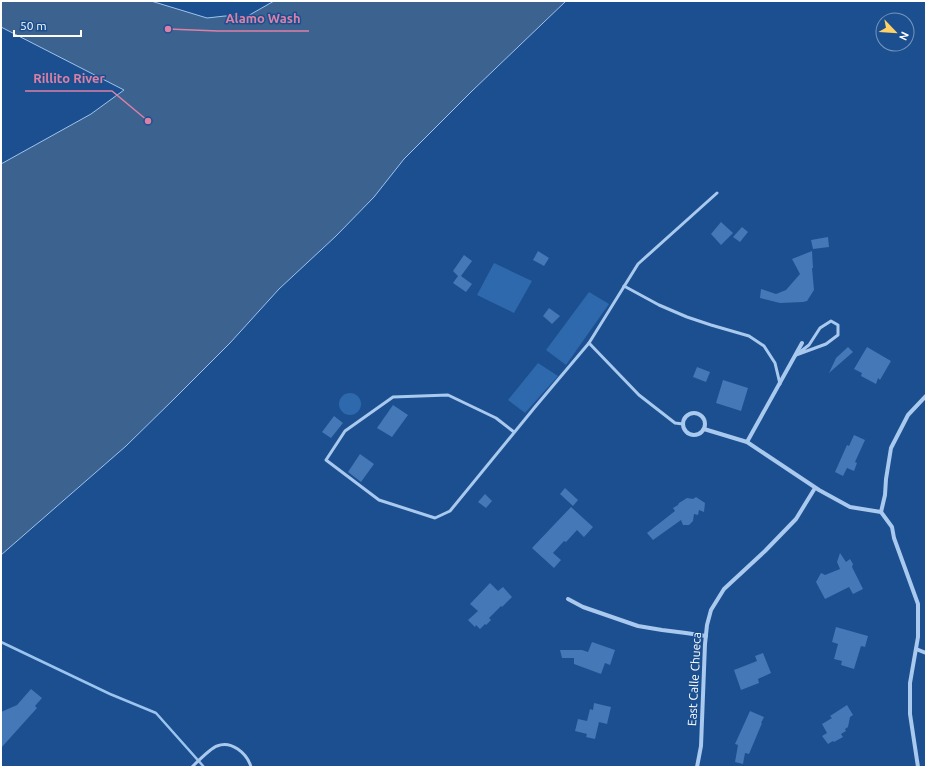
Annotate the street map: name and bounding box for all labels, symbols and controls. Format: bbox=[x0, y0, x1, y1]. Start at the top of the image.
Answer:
callout: Alamo Wash bbox=[218, 6, 309, 31]
text: Alamo Wash bbox=[225, 11, 301, 25]
scale bar bbox=[14, 12, 81, 38]
north arrow bbox=[875, 12, 915, 52]
text: 50 m bbox=[20, 19, 47, 32]
text: N bbox=[897, 30, 911, 42]
callout: Rillito River bbox=[25, 66, 112, 91]
text: Rillito River bbox=[33, 71, 105, 85]
street label: East Calle Chueca bbox=[685, 632, 703, 726]

